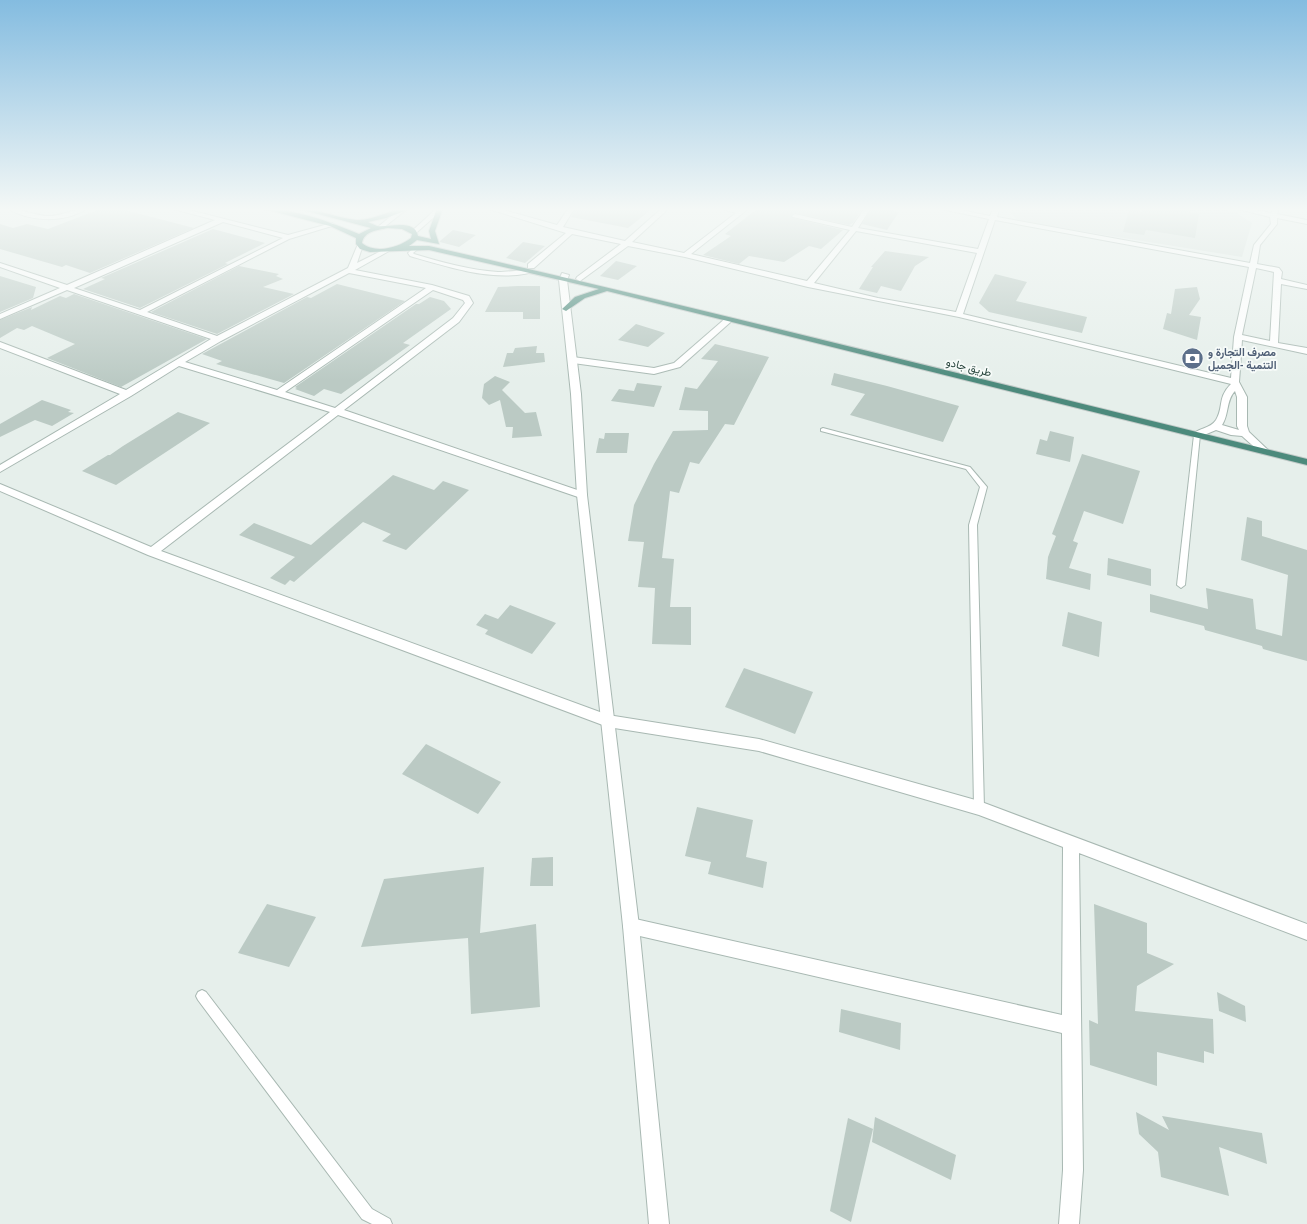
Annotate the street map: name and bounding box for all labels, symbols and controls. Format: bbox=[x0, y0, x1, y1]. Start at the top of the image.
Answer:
bank icon: مصرف التجارة و التنمية -الجميل bbox=[1179, 345, 1205, 371]
place label: مصرف التجارة و التنمية -الجميل bbox=[1208, 346, 1277, 372]
street label: طريق جادو bbox=[945, 356, 993, 379]

